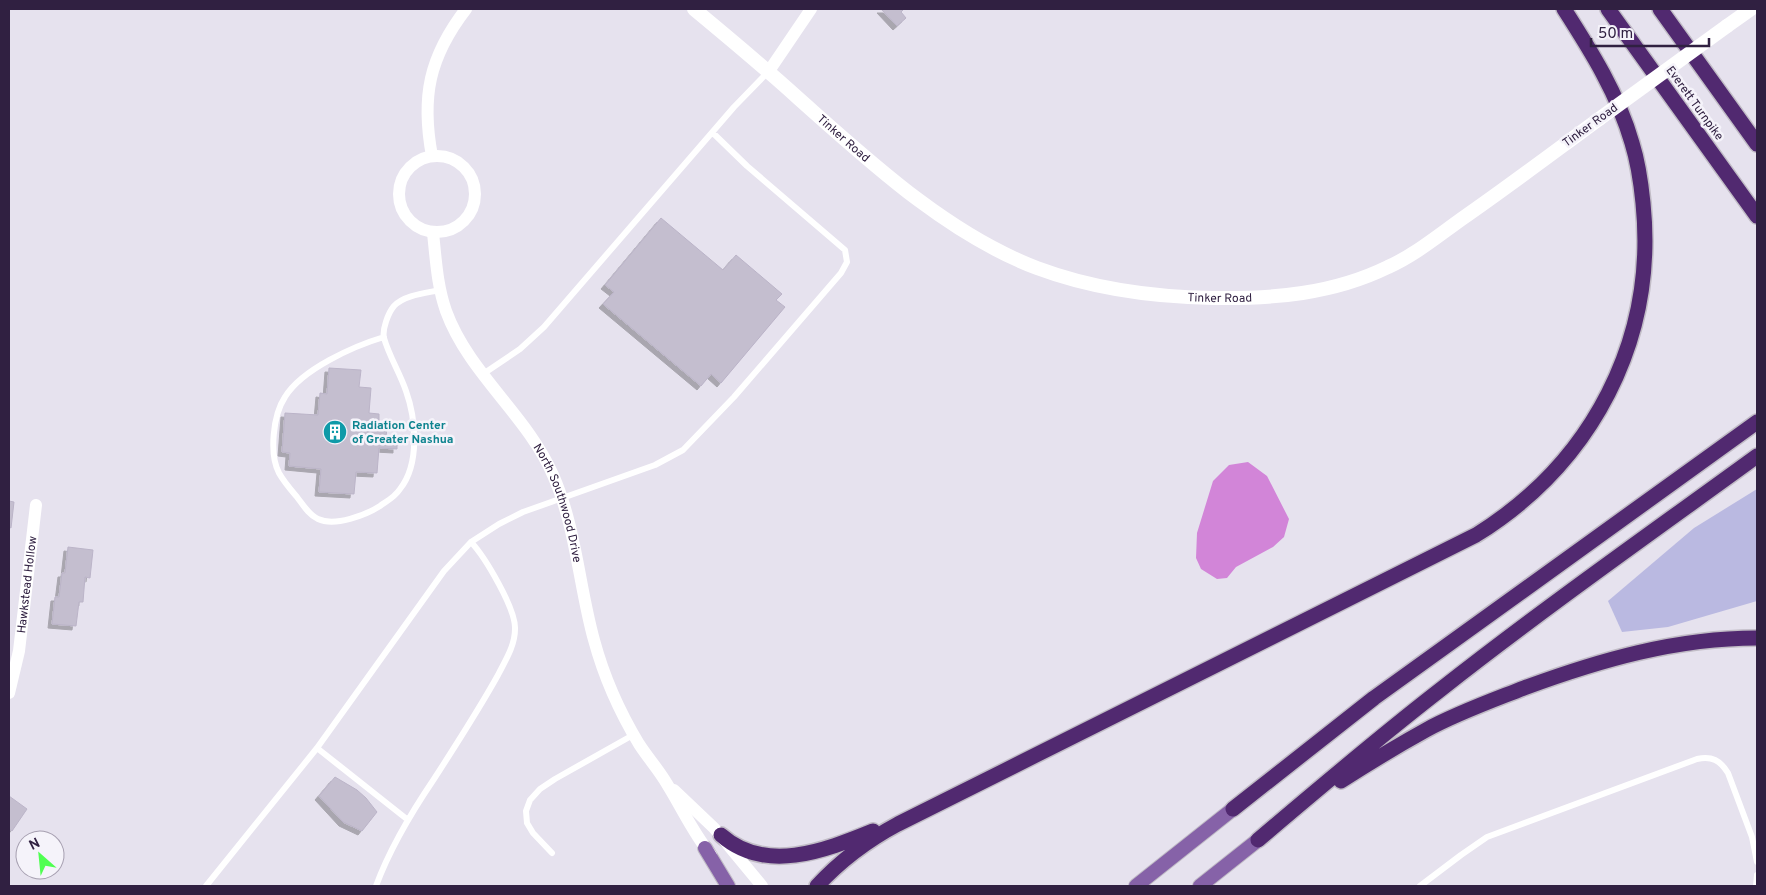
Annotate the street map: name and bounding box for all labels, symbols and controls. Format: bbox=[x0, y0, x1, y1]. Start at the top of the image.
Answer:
scale bar bbox=[1591, 15, 1708, 47]
text: 50 m bbox=[1598, 25, 1633, 44]
street label: Everett Turnpike bbox=[1662, 63, 1727, 144]
street label: Tinker Road bbox=[1560, 100, 1621, 151]
street label: Tinker Road bbox=[813, 112, 873, 167]
street label: Tinker Road bbox=[1187, 290, 1252, 307]
place label: Radiation Center of Greater Nashua bbox=[352, 418, 454, 448]
building icon: Radiation Center of Greater Nashua bbox=[322, 419, 348, 445]
street label: North Southwood Drive bbox=[529, 441, 584, 564]
street label: Hawkstead Hollow bbox=[14, 535, 41, 634]
north arrow bbox=[15, 830, 65, 880]
text: N bbox=[26, 835, 43, 855]

